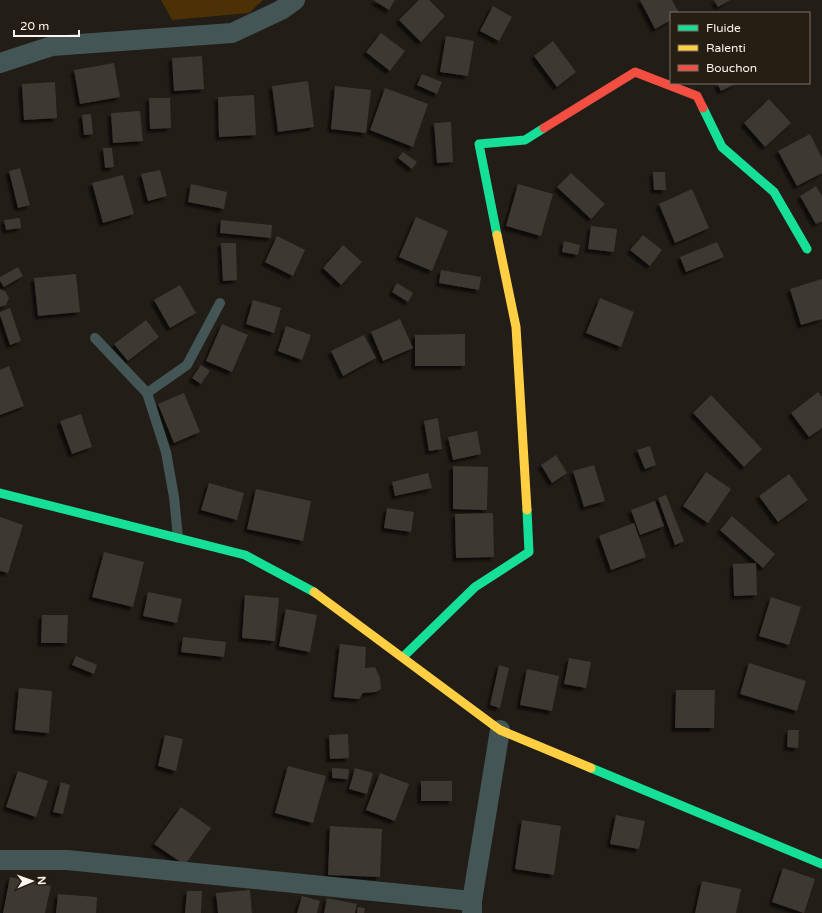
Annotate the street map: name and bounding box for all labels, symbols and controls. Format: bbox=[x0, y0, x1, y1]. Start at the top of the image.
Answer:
scale bar bbox=[14, 12, 79, 38]
legend bbox=[670, 12, 810, 84]
text: 20 m bbox=[20, 19, 49, 33]
text: Fluide bbox=[706, 21, 741, 35]
text: Ralenti bbox=[706, 41, 746, 55]
text: Bouchon bbox=[706, 61, 757, 75]
north arrow bbox=[12, 861, 52, 901]
text: N bbox=[35, 876, 48, 885]

